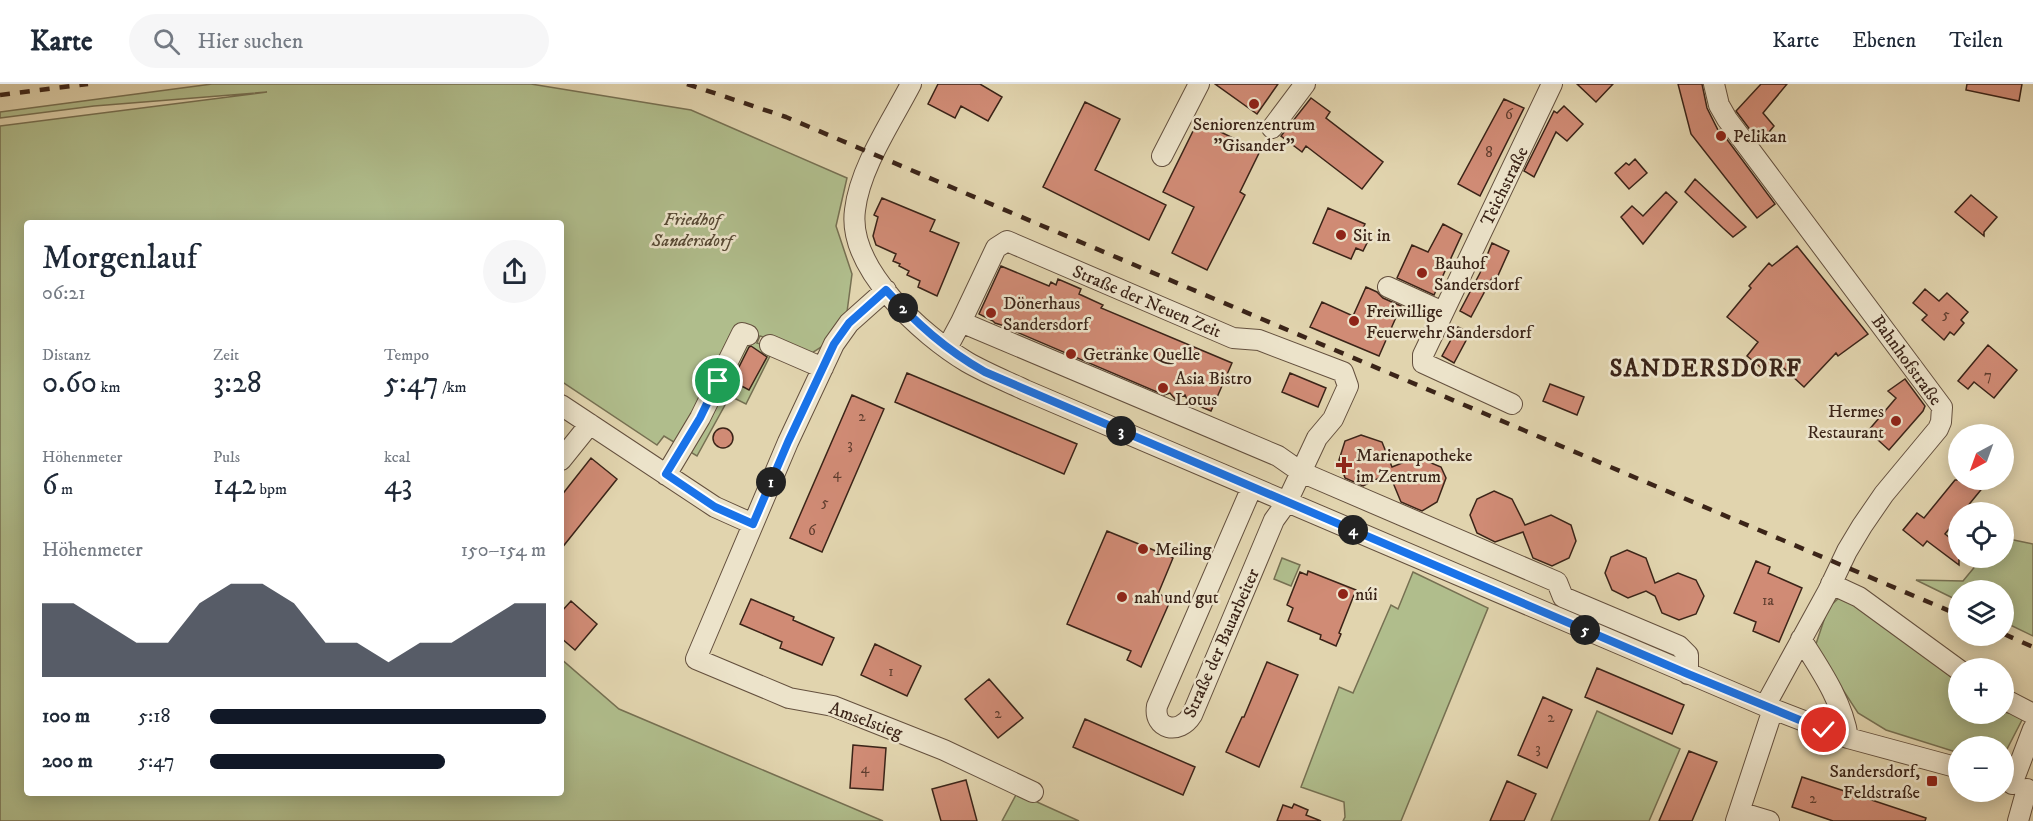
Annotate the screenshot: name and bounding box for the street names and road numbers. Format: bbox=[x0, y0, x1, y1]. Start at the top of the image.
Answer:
street label: Teichstraße bbox=[1476, 143, 1534, 230]
street label: Straße der Neuen Zeit bbox=[1069, 261, 1224, 343]
street label: Bahnhofstraße bbox=[1866, 311, 1946, 410]
street label: Straße der Bauarbeiter bbox=[1179, 565, 1265, 722]
street label: Amselstieg bbox=[826, 698, 906, 744]

